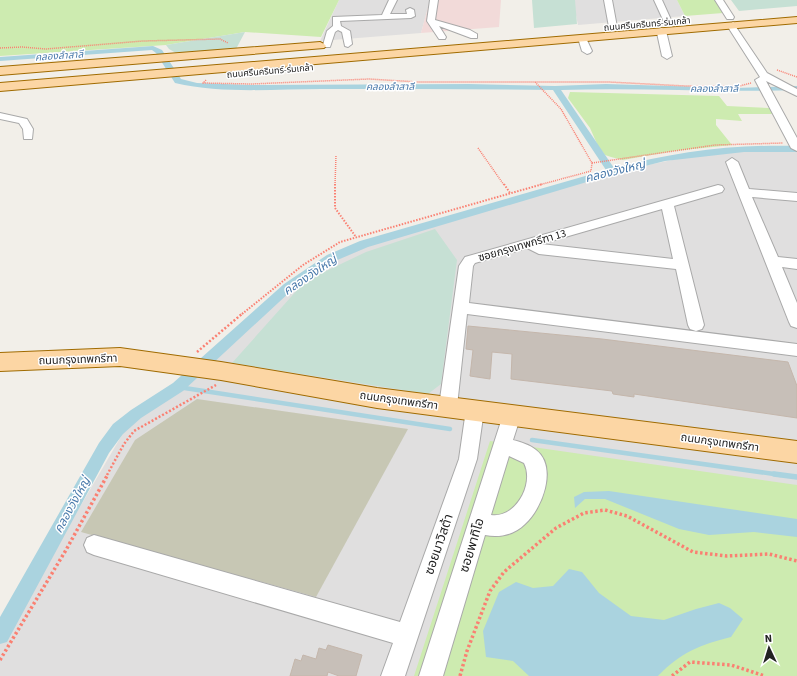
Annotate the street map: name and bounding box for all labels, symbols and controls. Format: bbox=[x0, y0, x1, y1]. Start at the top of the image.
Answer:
street label: ถนนศรีนครินทร์-ร่มเกล้า bbox=[603, 14, 691, 35]
water label: คลองลำสาลี bbox=[35, 47, 86, 65]
street label: ถนนศรีนครินทร์-ร่มเกล้า bbox=[226, 61, 314, 82]
water label: คลองลำสาลี bbox=[366, 80, 416, 94]
water label: คลองลำสาลี bbox=[690, 82, 740, 96]
water label: คลองวังใหญ่ bbox=[583, 155, 649, 187]
street label: ซอยกรุงเทพกรีฑา 13 bbox=[476, 226, 568, 265]
water label: คลองวังใหญ่ bbox=[280, 250, 342, 300]
street label: ถนนกรุงเทพกรีฑา bbox=[38, 351, 118, 368]
street label: ถนนกรุงเทพกรีฑา bbox=[359, 388, 439, 413]
street label: ถนนกรุงเทพกรีฑา bbox=[680, 430, 760, 455]
water label: คลองวังใหญ่ bbox=[50, 473, 96, 536]
street label: ซอยมาวิสต้า bbox=[420, 512, 458, 577]
street label: ซอยพาทิโอ bbox=[455, 516, 489, 575]
north arrow bbox=[749, 628, 789, 668]
text: N bbox=[764, 631, 773, 646]

